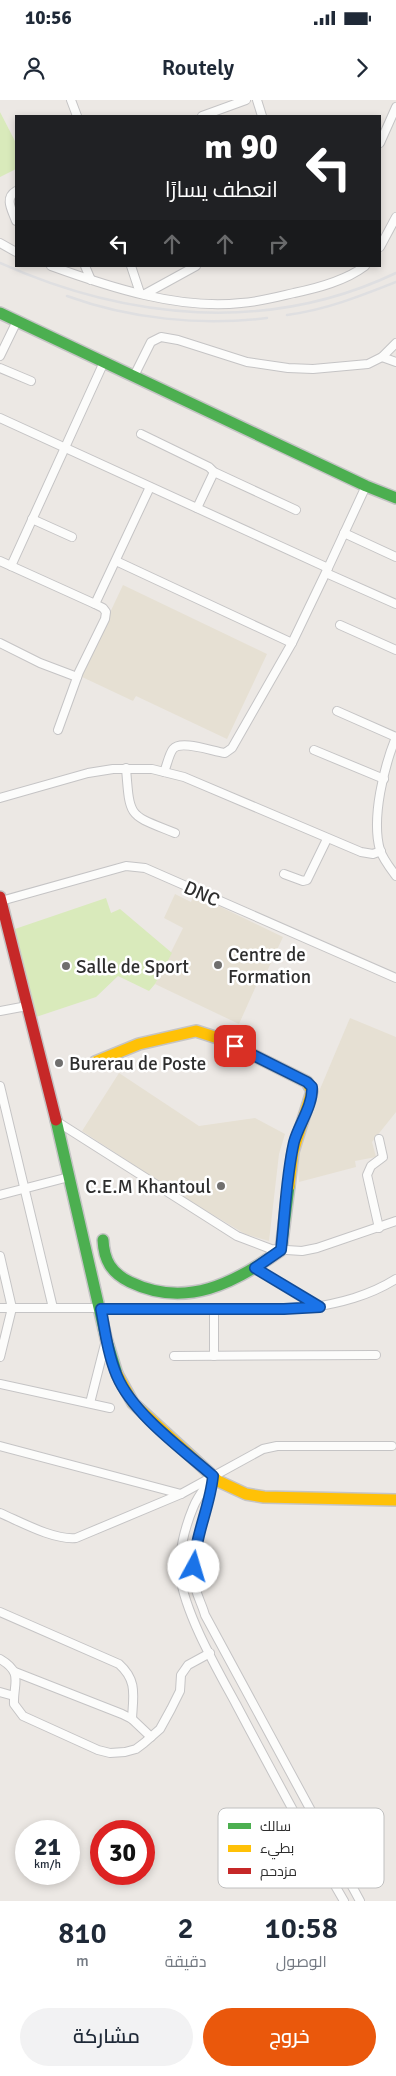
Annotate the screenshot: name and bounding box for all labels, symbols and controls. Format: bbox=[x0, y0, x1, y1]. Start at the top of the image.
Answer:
text: 10:56 bbox=[25, 6, 72, 30]
icon: person bbox=[20, 54, 48, 82]
text: Routely bbox=[162, 54, 234, 81]
icon: forward bbox=[348, 54, 376, 82]
text: 90 m bbox=[204, 125, 278, 168]
icon: left bbox=[296, 135, 361, 200]
text: انعطف يسارًا bbox=[165, 176, 278, 203]
icon: left bbox=[105, 230, 133, 258]
icon: ahead bbox=[158, 230, 186, 258]
icon: ahead bbox=[211, 230, 239, 258]
icon: right bbox=[264, 230, 292, 258]
street label: DNC bbox=[180, 875, 223, 912]
place label: Centre de Formation bbox=[228, 943, 311, 989]
place label: Salle de Sport bbox=[76, 955, 189, 979]
marker: Centre de Formation bbox=[212, 959, 224, 971]
marker: Salle de Sport bbox=[60, 960, 72, 972]
pin bbox=[214, 1025, 256, 1067]
icon: arrive bbox=[221, 1032, 249, 1060]
place label: Burerau de Poste bbox=[69, 1052, 206, 1076]
marker: Burerau de Poste bbox=[53, 1057, 65, 1069]
place label: C.E.M Khantoul bbox=[85, 1175, 211, 1199]
marker: C.E.M Khantoul bbox=[215, 1180, 227, 1192]
position arrow bbox=[167, 1540, 219, 1592]
legend bbox=[218, 1808, 384, 1888]
text: سالك bbox=[260, 1818, 291, 1835]
speed limit sign: 30 bbox=[90, 1820, 155, 1885]
text: 21 bbox=[34, 1831, 61, 1862]
text: بطيء bbox=[260, 1840, 294, 1860]
text: km/h bbox=[34, 1857, 61, 1872]
text: مزدحم bbox=[260, 1863, 297, 1881]
text: 2 bbox=[178, 1910, 194, 1947]
text: 10:58 bbox=[265, 1910, 338, 1947]
text: 810 bbox=[58, 1915, 107, 1952]
text: m bbox=[76, 1951, 89, 1971]
text: دقيقة bbox=[165, 1952, 206, 1972]
text: الوصول bbox=[276, 1952, 327, 1972]
button: مشاركة bbox=[20, 2008, 193, 2066]
button: خروج bbox=[203, 2008, 376, 2066]

